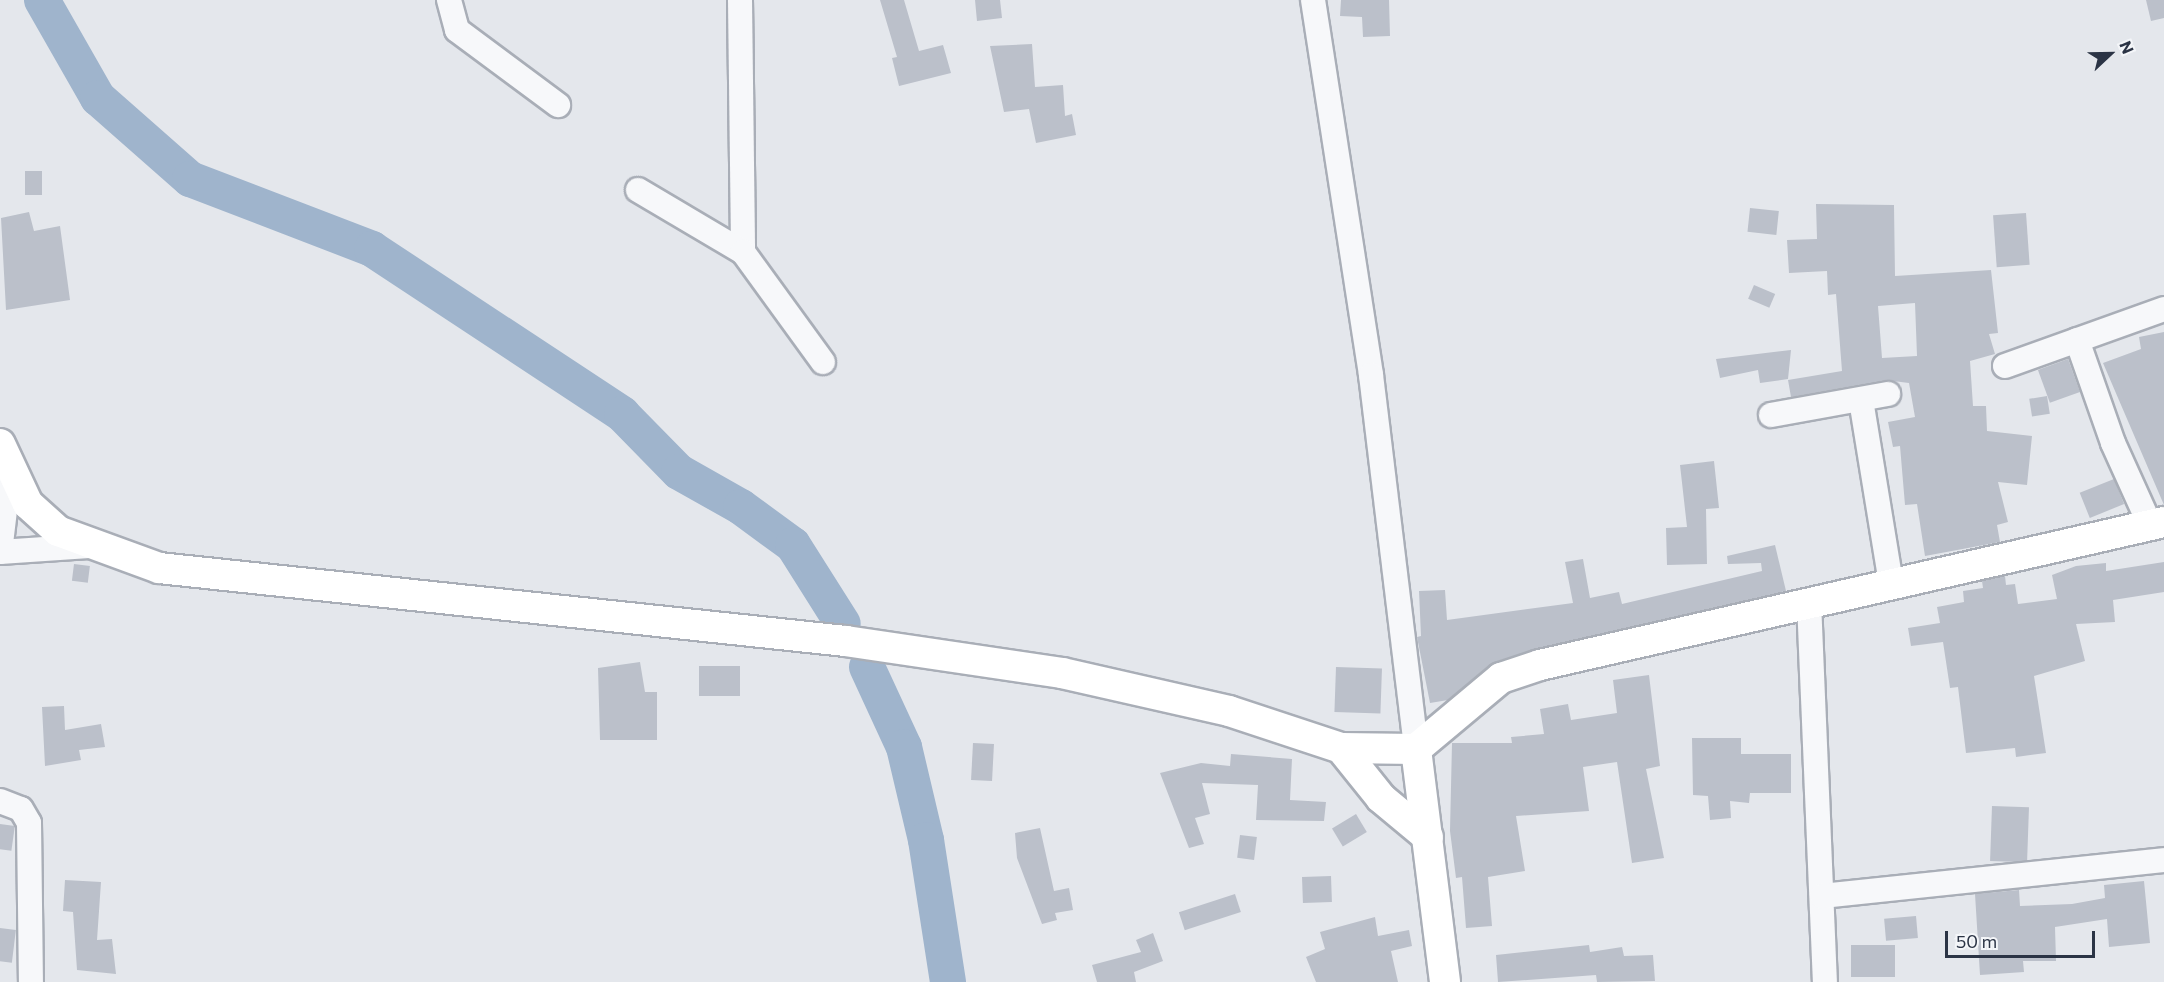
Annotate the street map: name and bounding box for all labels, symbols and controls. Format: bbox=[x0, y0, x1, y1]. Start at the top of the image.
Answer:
north arrow bbox=[2080, 24, 2140, 84]
text: N bbox=[2116, 38, 2138, 56]
scale bar bbox=[1948, 919, 2098, 957]
text: 50 m bbox=[1956, 930, 1997, 952]

